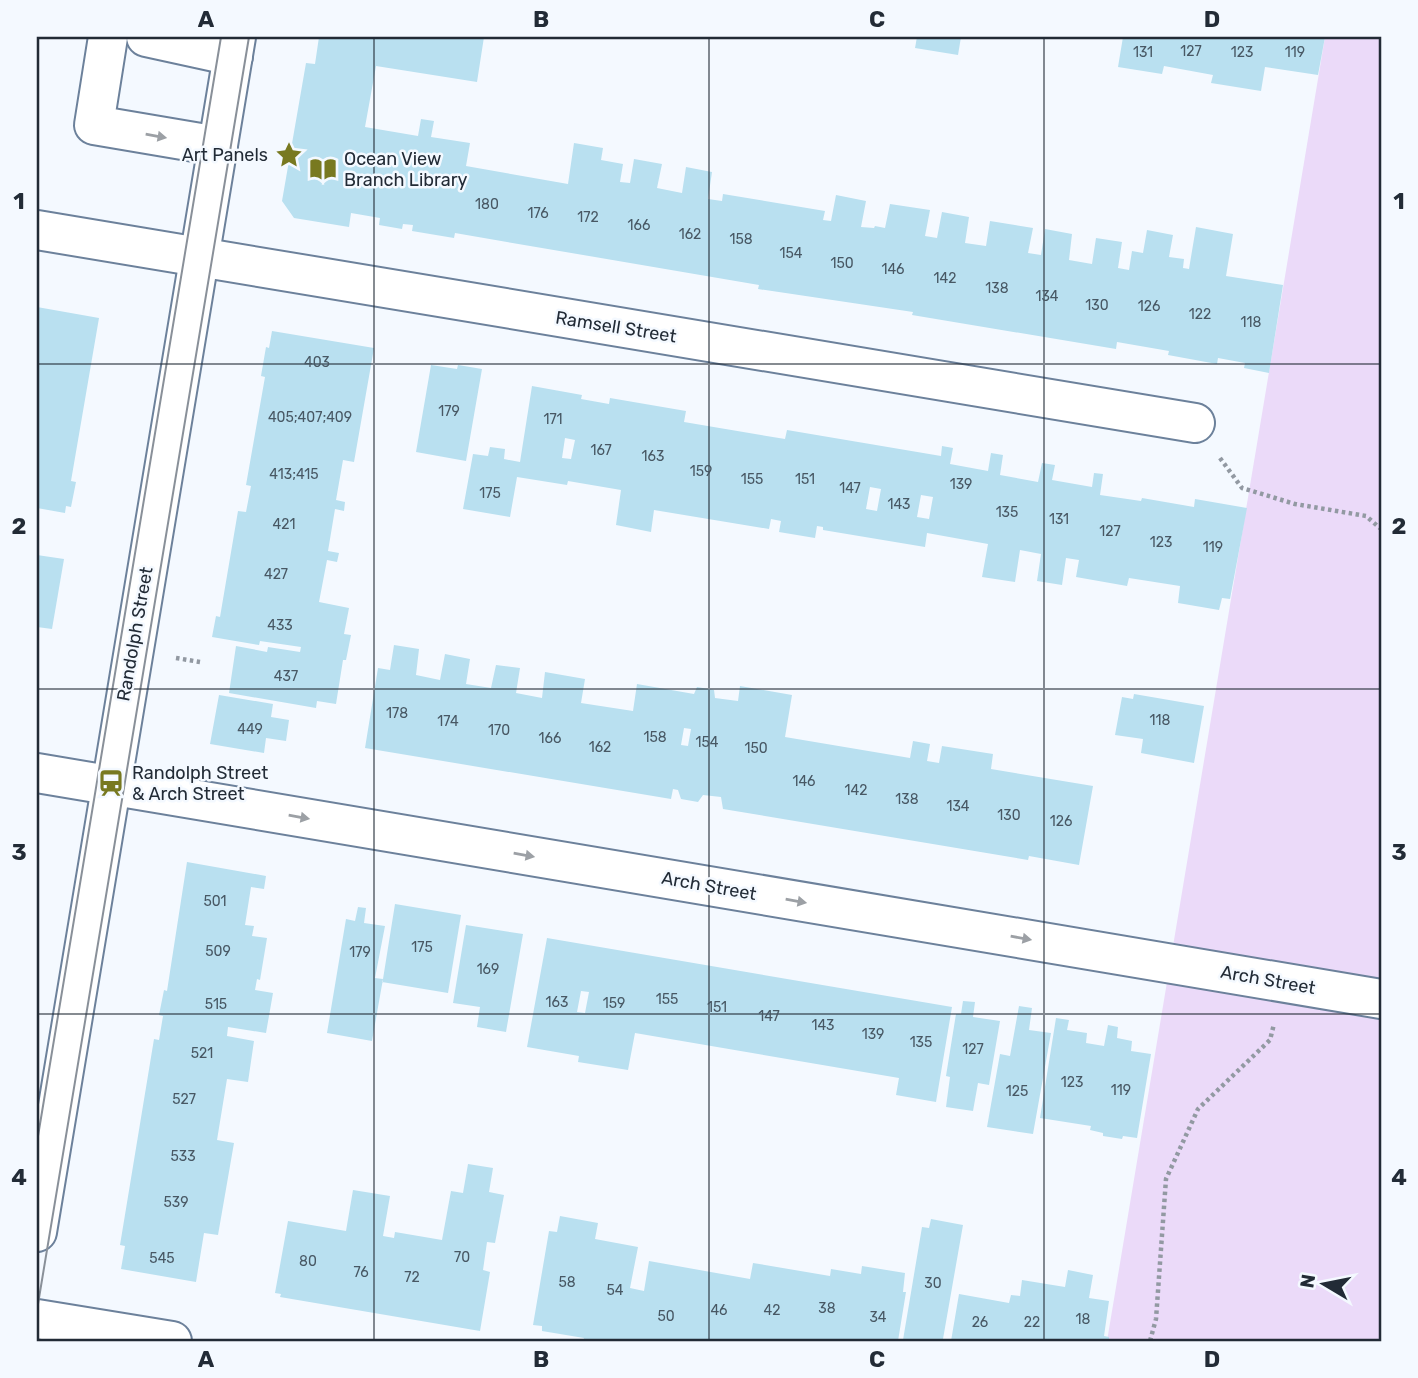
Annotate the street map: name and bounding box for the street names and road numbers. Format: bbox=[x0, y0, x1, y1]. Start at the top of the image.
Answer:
street label: Ramsell Street bbox=[554, 307, 678, 347]
street label: Randolph Street bbox=[112, 565, 158, 703]
street label: Arch Street bbox=[660, 867, 758, 905]
street label: Arch Street bbox=[1219, 961, 1317, 999]

